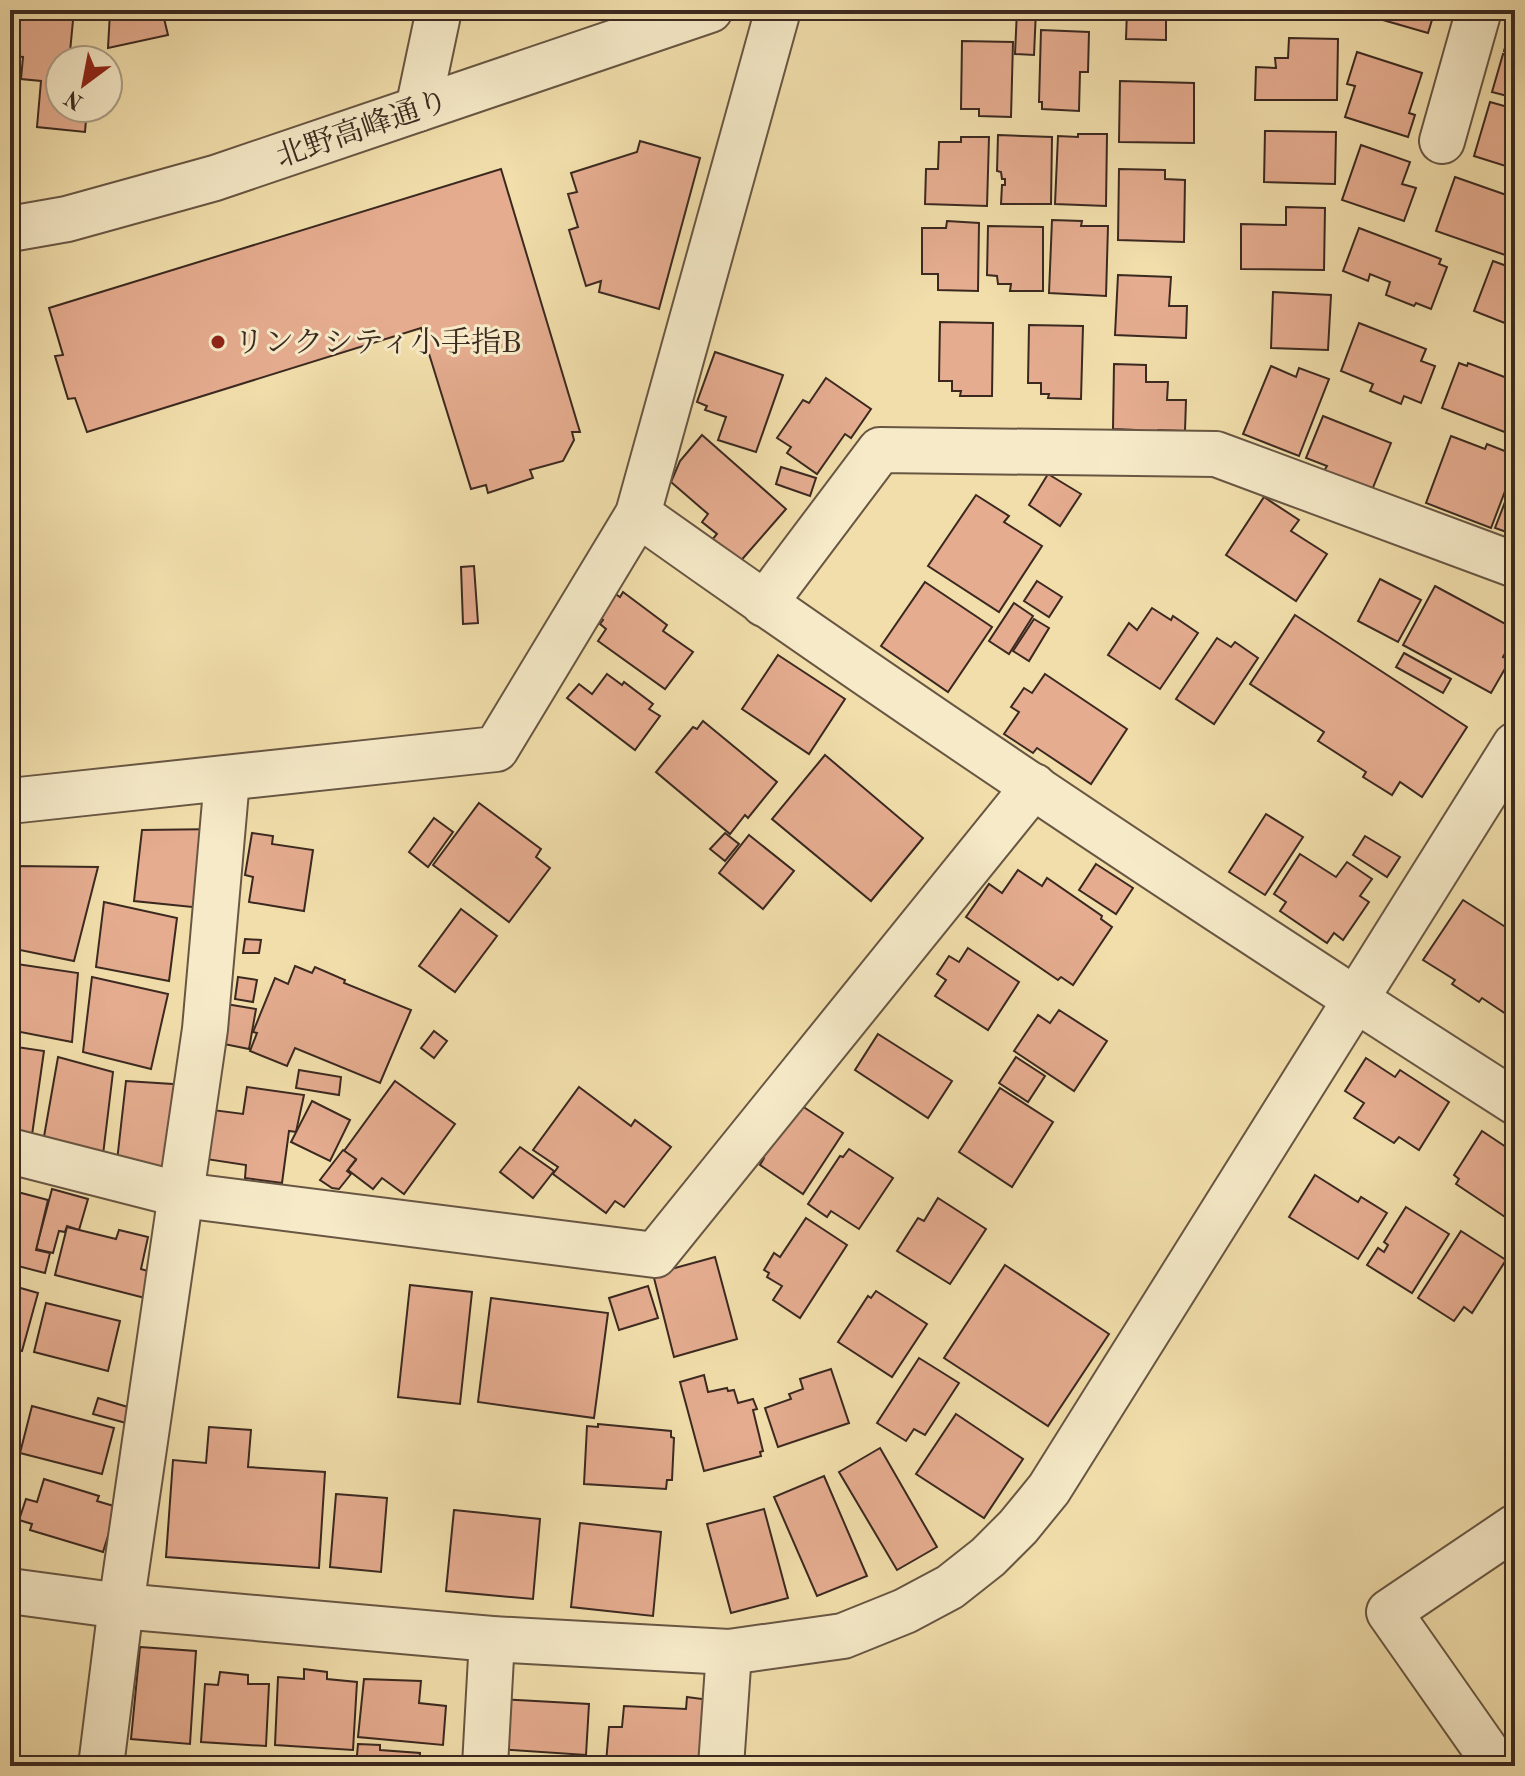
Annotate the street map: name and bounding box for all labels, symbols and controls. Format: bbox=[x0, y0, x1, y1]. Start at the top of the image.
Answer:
north arrow bbox=[44, 44, 124, 124]
street label: 北野高峰通り bbox=[272, 84, 453, 173]
text: N bbox=[61, 85, 87, 113]
place label: リンクシティ小手指B bbox=[234, 326, 522, 359]
marker: リンクシティ小手指B bbox=[209, 333, 227, 351]

